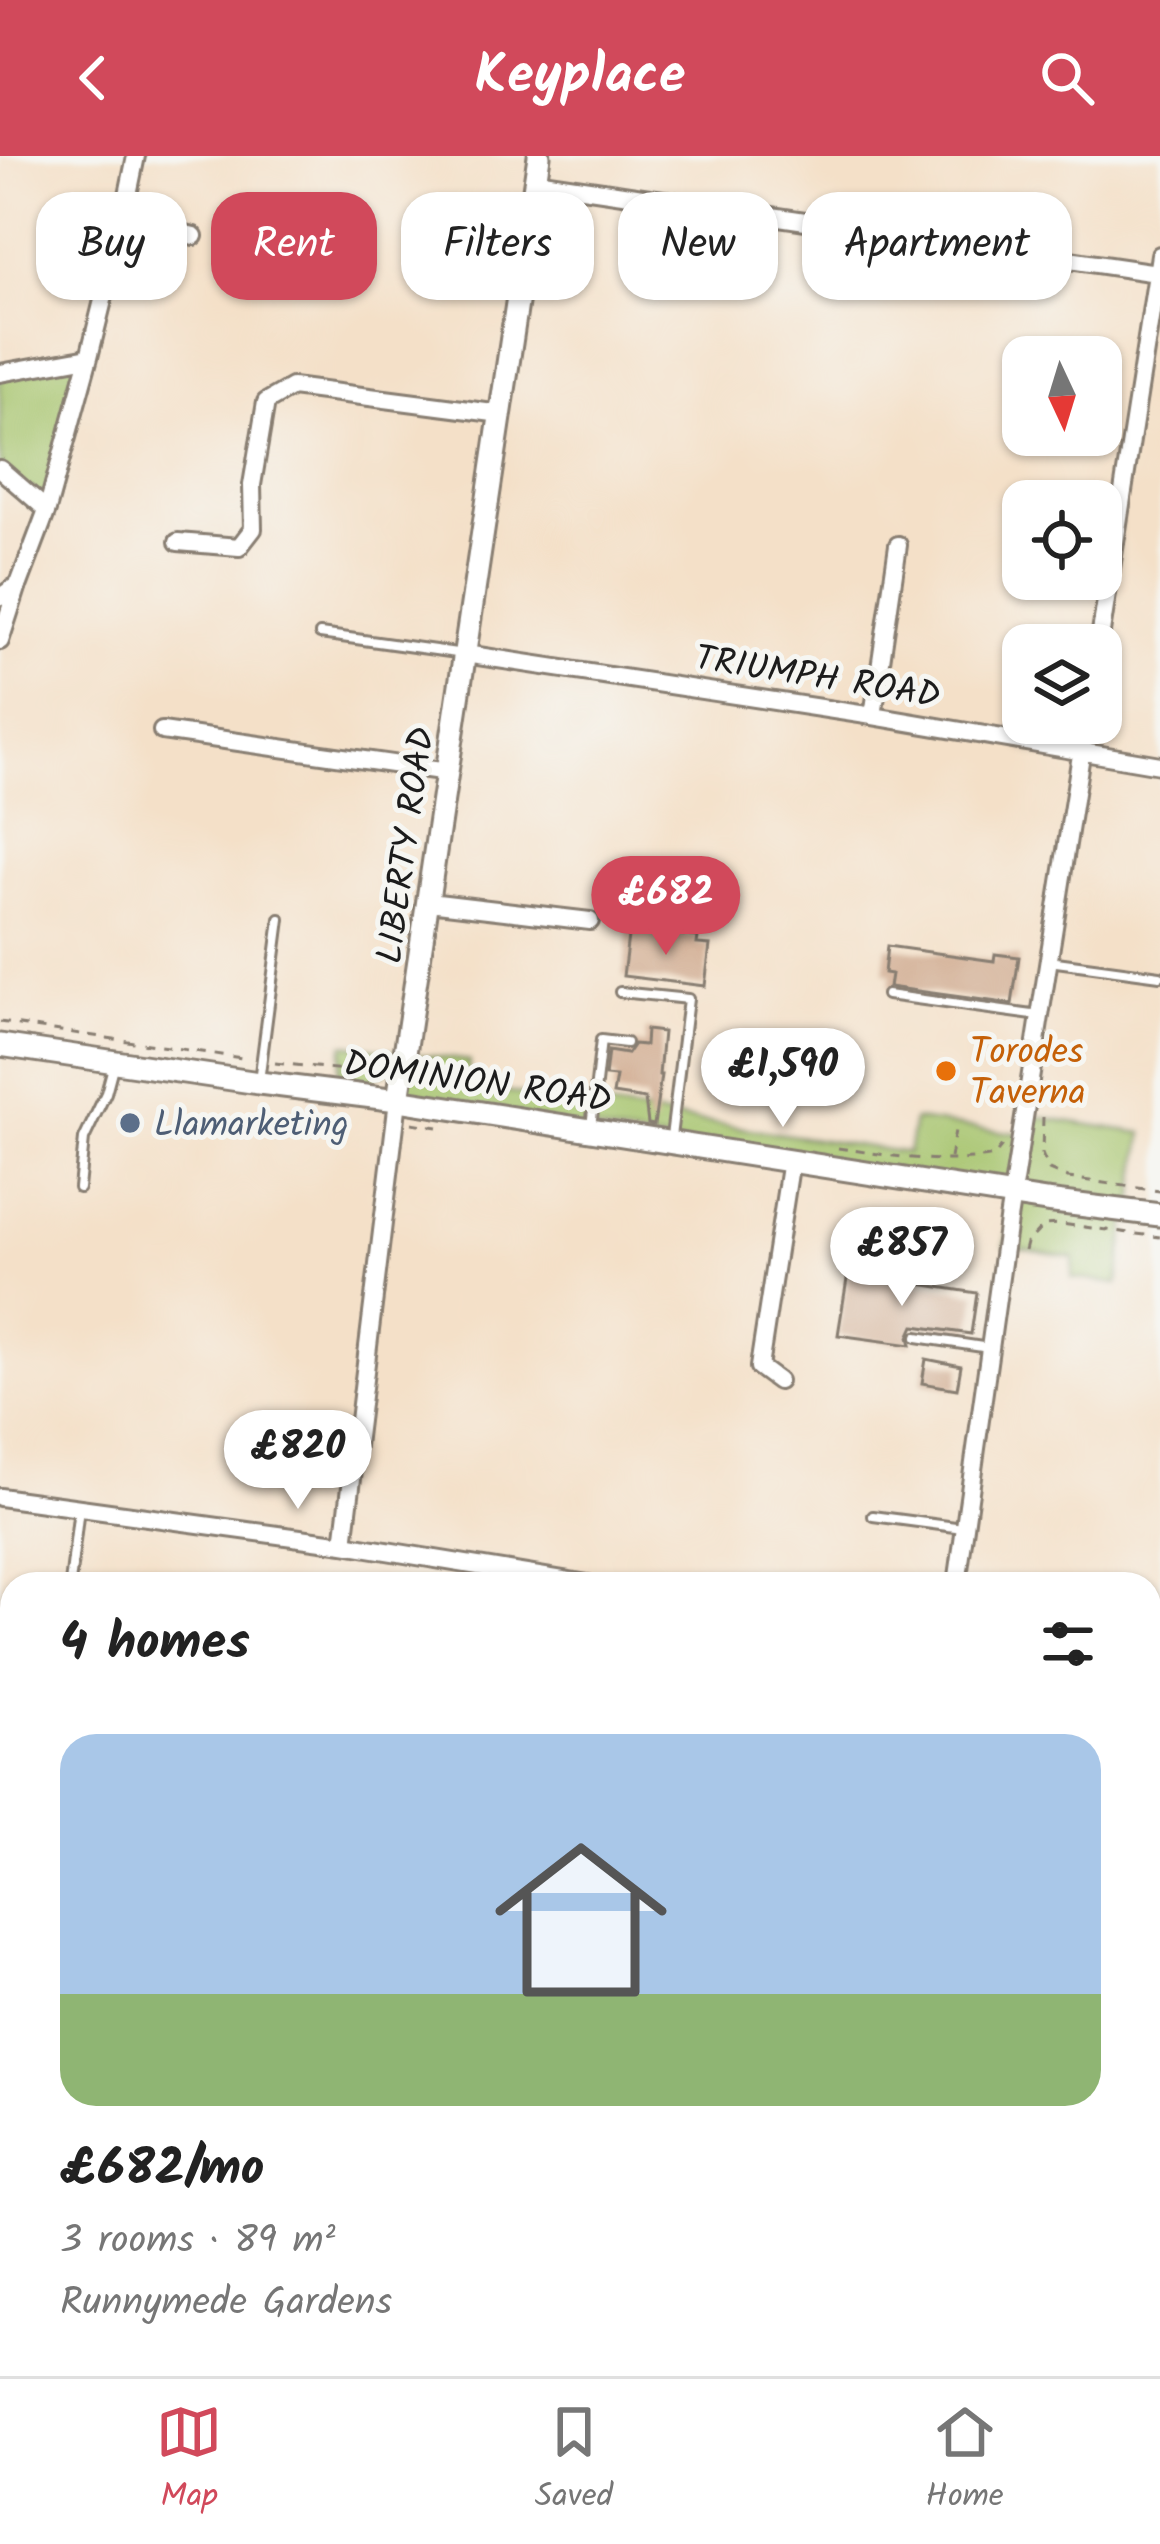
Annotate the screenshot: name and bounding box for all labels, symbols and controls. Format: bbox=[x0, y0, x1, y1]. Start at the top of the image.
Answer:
text: Keyplace bbox=[475, 35, 685, 121]
icon: back bbox=[60, 45, 126, 111]
icon: search bbox=[1034, 45, 1100, 111]
chip: Buy bbox=[36, 192, 187, 300]
chip: Rent bbox=[211, 192, 377, 300]
chip: Filters bbox=[401, 192, 594, 300]
chip: New bbox=[618, 192, 778, 300]
chip: Apartment bbox=[802, 192, 1072, 300]
north arrow bbox=[1002, 336, 1122, 456]
map controls bbox=[1002, 336, 1122, 744]
button: locate bbox=[1002, 480, 1122, 600]
button: layers bbox=[1002, 624, 1122, 744]
street label: TRIUMPH ROAD bbox=[691, 631, 944, 726]
street label: LIBERTY ROAD bbox=[363, 723, 452, 968]
pin: £682 bbox=[595, 856, 737, 958]
text: £682 bbox=[618, 864, 714, 926]
place label: Torodes Taverna bbox=[970, 1025, 1086, 1123]
pin: £1,590 bbox=[685, 1028, 881, 1130]
street label: DOMINION ROAD bbox=[340, 1036, 615, 1130]
text: £1,590 bbox=[728, 1036, 838, 1098]
marker: Torodes Taverna bbox=[933, 1058, 959, 1084]
place label: Llamarketing bbox=[154, 1098, 349, 1155]
marker: Llamarketing bbox=[117, 1110, 143, 1136]
pin: £857 bbox=[831, 1207, 973, 1309]
text: £857 bbox=[857, 1215, 947, 1277]
pin: £820 bbox=[227, 1410, 369, 1512]
text: £820 bbox=[251, 1418, 345, 1480]
text: 4 homes bbox=[60, 1604, 250, 1685]
icon: filters bbox=[1035, 1611, 1101, 1677]
icon: home bbox=[473, 1812, 689, 2028]
text: £682/mo bbox=[60, 2130, 264, 2211]
text: 3 rooms · 89 m² bbox=[60, 2211, 336, 2273]
text: Runnymede Gardens bbox=[60, 2273, 392, 2335]
tab: Map bbox=[156, 2399, 222, 2524]
tab: Saved bbox=[535, 2399, 613, 2524]
tab: Home bbox=[926, 2399, 1004, 2524]

